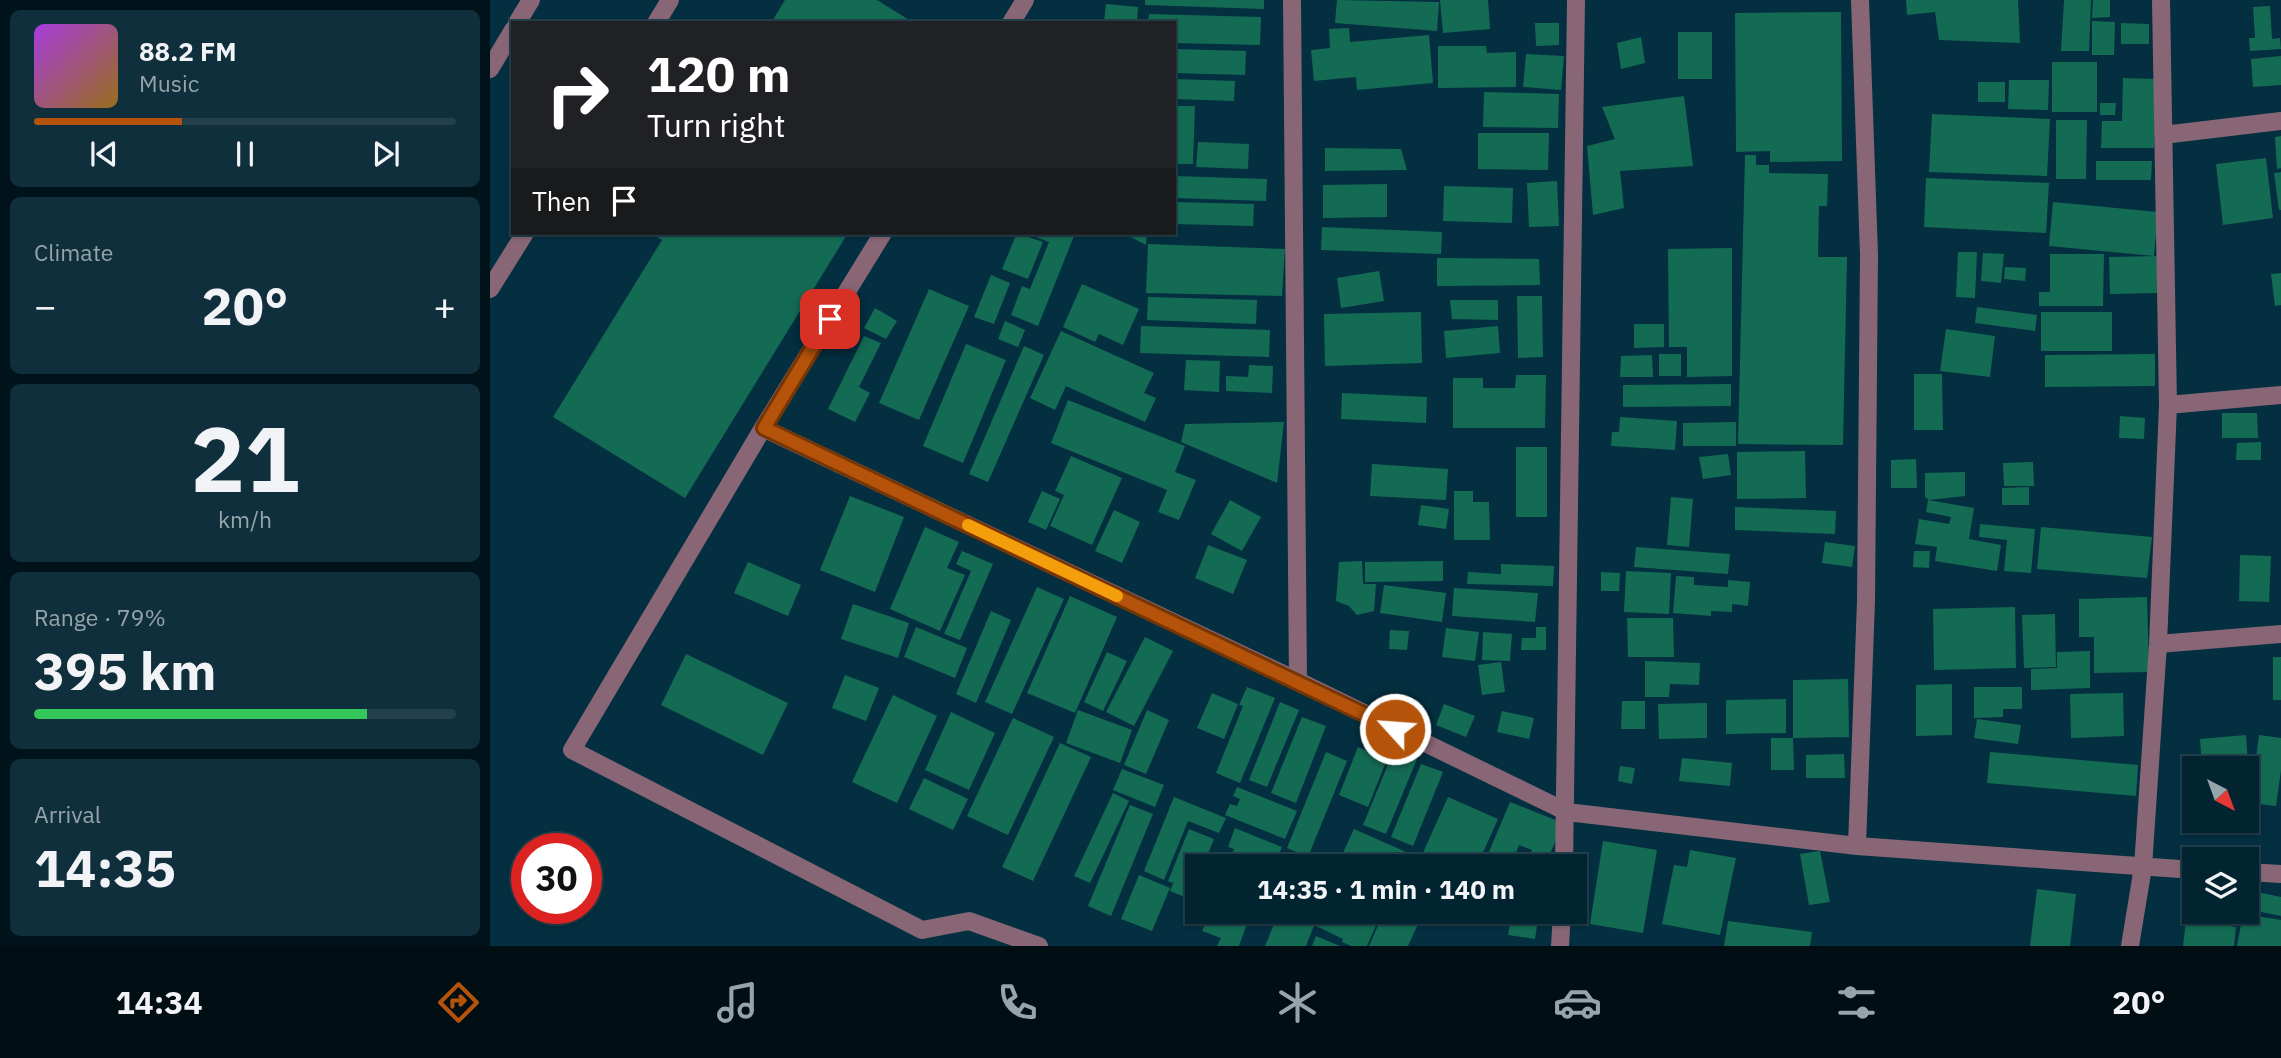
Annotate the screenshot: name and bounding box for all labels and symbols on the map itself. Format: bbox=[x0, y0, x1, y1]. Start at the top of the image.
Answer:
pin bbox=[800, 289, 860, 349]
position arrow bbox=[1358, 692, 1432, 766]
north arrow bbox=[2182, 756, 2259, 833]
speed limit sign: 30 bbox=[511, 833, 602, 924]

